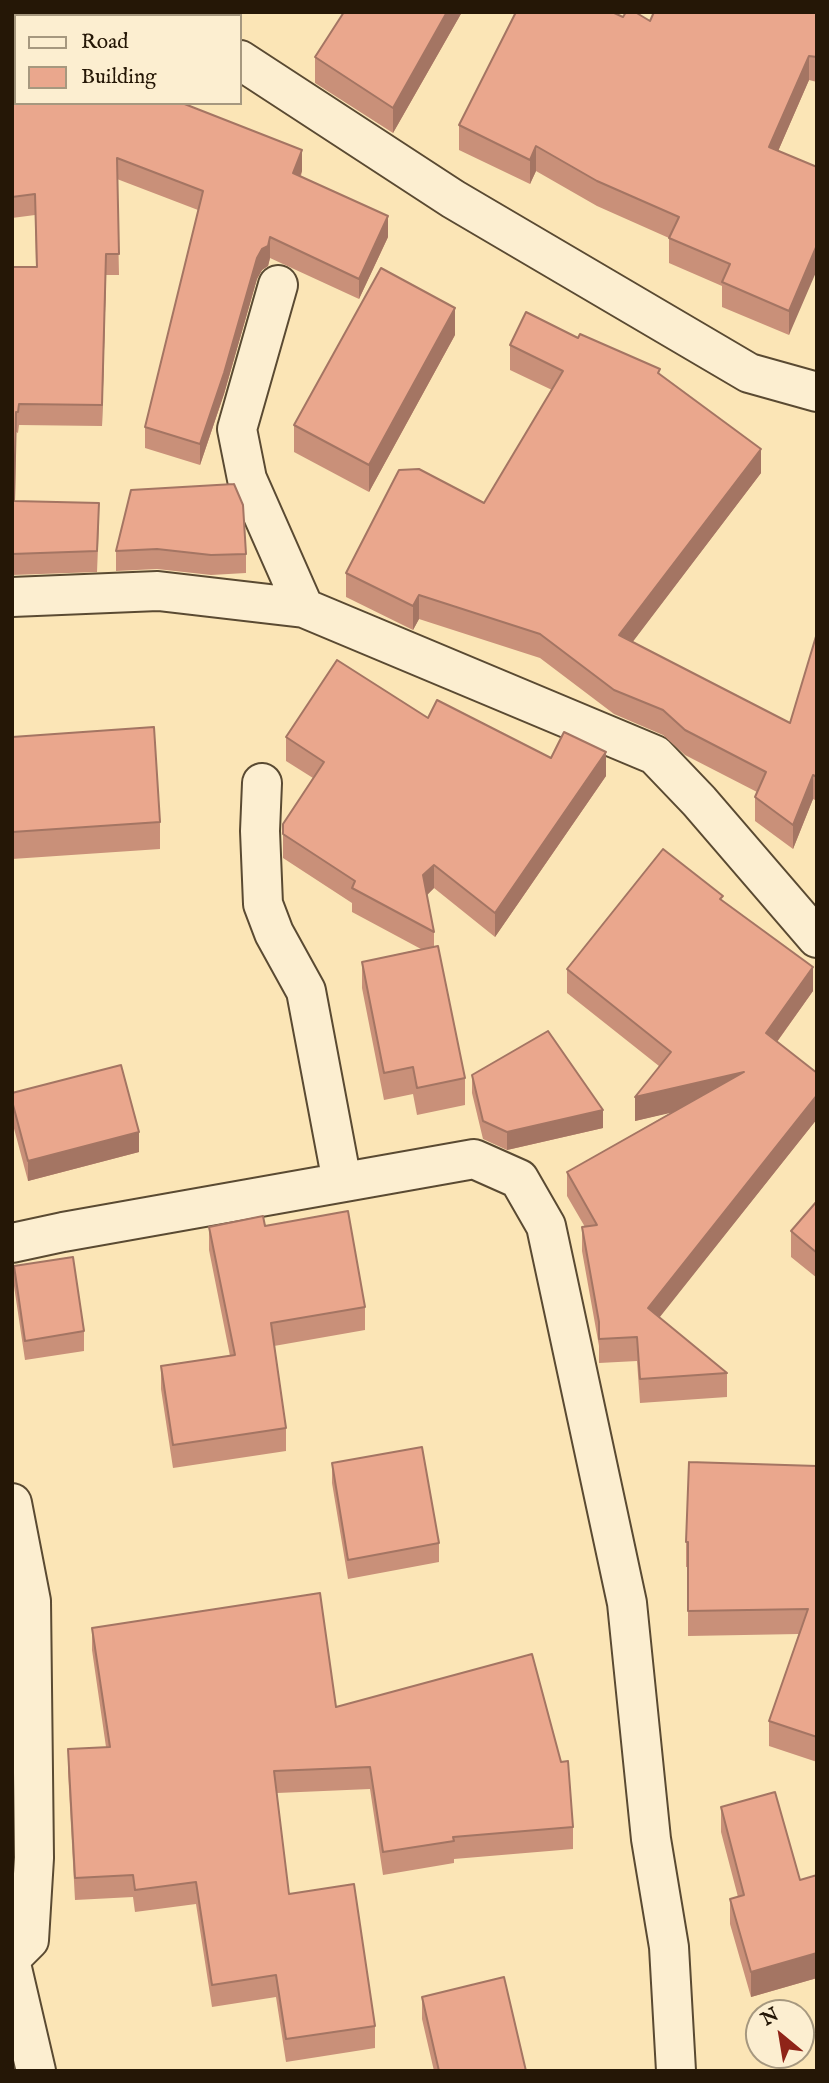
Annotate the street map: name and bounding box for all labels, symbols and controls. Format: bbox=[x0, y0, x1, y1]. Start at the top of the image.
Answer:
legend bbox=[14, 14, 242, 105]
text: Road bbox=[81, 29, 128, 56]
text: Building bbox=[81, 64, 156, 91]
north arrow bbox=[745, 1999, 815, 2069]
text: N bbox=[757, 2003, 784, 2032]

